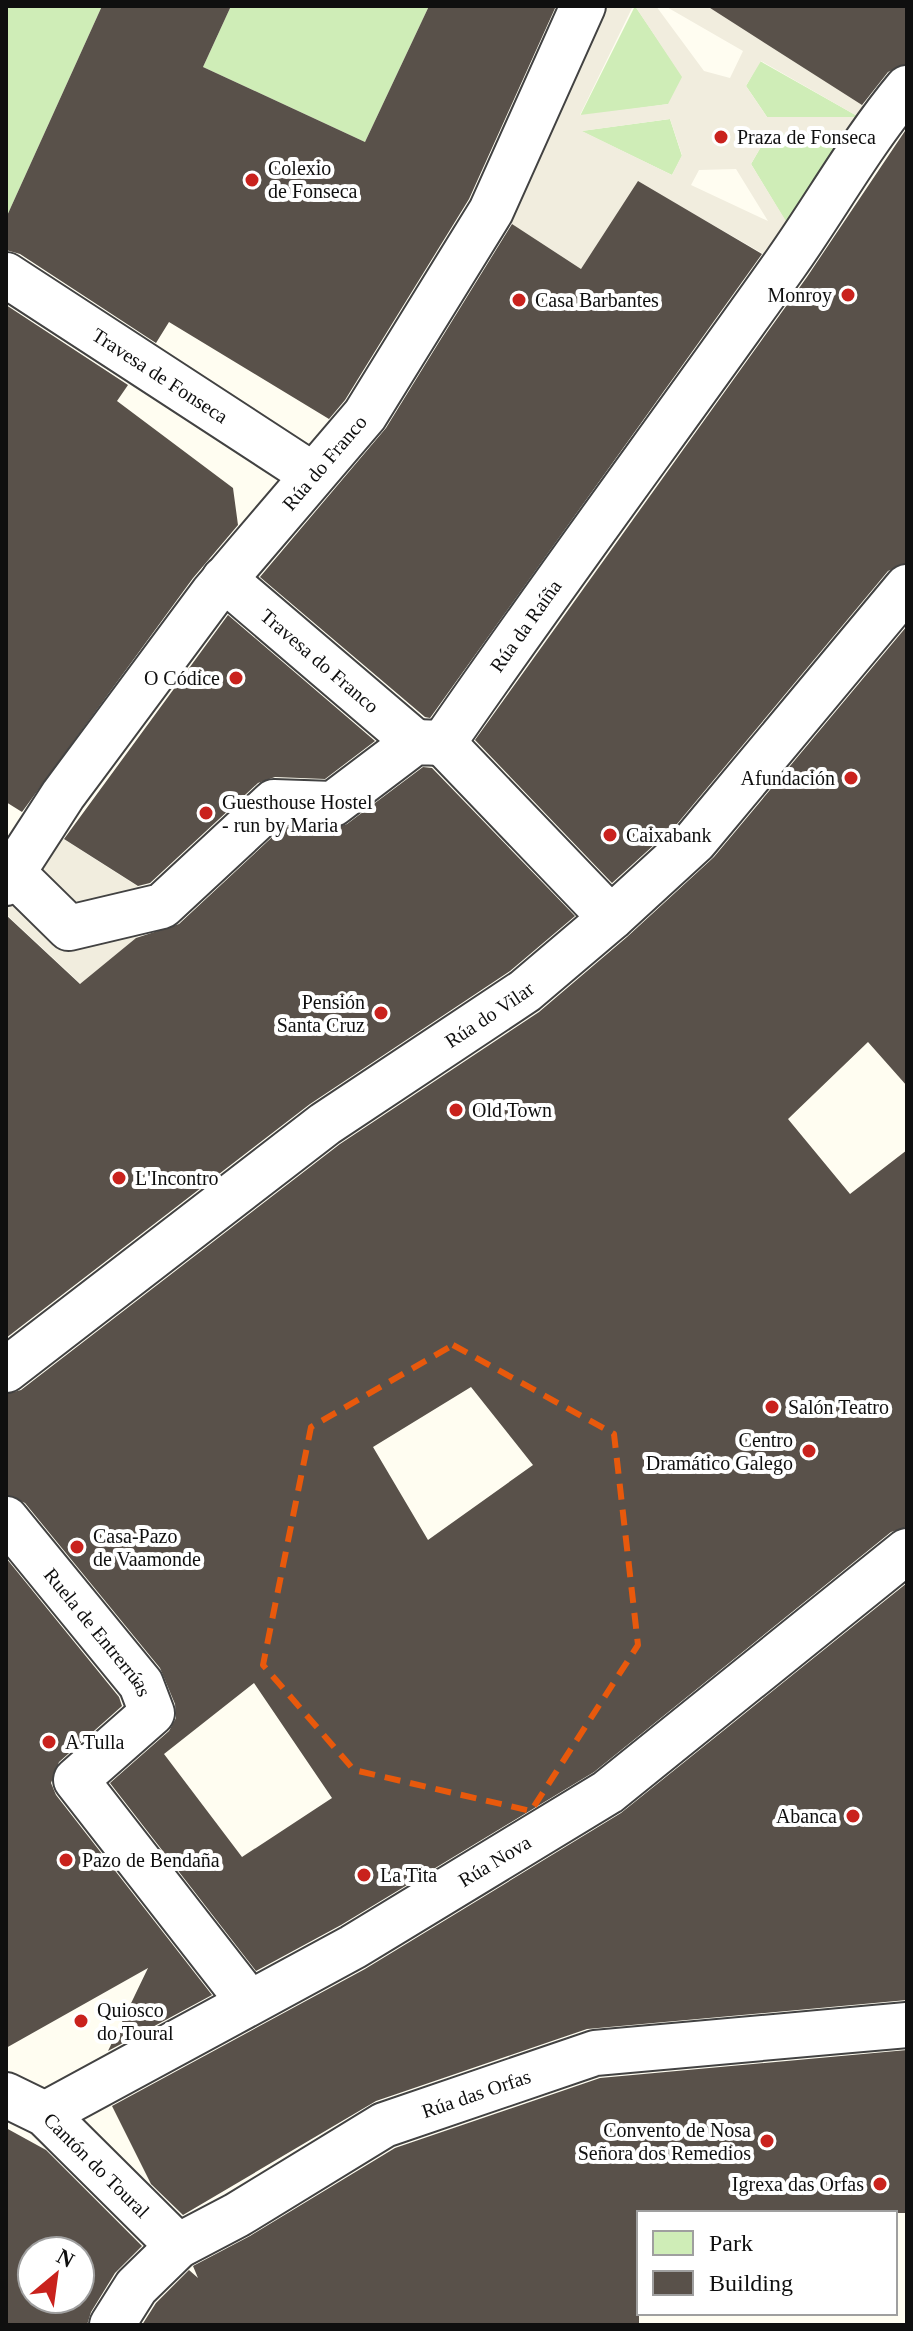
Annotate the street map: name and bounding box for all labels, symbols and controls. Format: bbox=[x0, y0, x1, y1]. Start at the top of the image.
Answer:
place label: Praza de Fonseca bbox=[737, 126, 876, 148]
marker: Praza de Fonseca bbox=[712, 128, 730, 146]
place label: Colexio de Fonseca bbox=[268, 157, 358, 202]
marker: Colexio de Fonseca bbox=[243, 171, 261, 189]
place label: Monroy bbox=[768, 284, 832, 307]
marker: Monroy bbox=[839, 286, 857, 304]
place label: Casa Barbantes bbox=[535, 289, 659, 311]
marker: Casa Barbantes bbox=[510, 291, 528, 309]
street label: Travesa de Fonseca bbox=[88, 323, 232, 428]
street label: Rúa do Franco bbox=[278, 411, 371, 514]
street label: Rúa da Raíña bbox=[485, 575, 566, 676]
street label: Travesa do Franco bbox=[256, 604, 383, 717]
place label: O Códice bbox=[144, 667, 220, 689]
marker: O Códice bbox=[227, 669, 245, 687]
place label: Afundación bbox=[741, 767, 835, 789]
marker: Afundación bbox=[842, 769, 860, 787]
place label: Guesthouse Hostel - run by Maria bbox=[222, 791, 373, 837]
marker: Guesthouse Hostel - run by Maria bbox=[197, 804, 215, 822]
place label: Caixabank bbox=[626, 824, 712, 846]
marker: Caixabank bbox=[601, 826, 619, 844]
street label: Rúa do Vilar bbox=[441, 977, 538, 1052]
place label: Pensión Santa Cruz bbox=[277, 991, 365, 1036]
marker: Pensión Santa Cruz bbox=[372, 1004, 390, 1022]
place label: Old Town bbox=[472, 1099, 552, 1121]
marker: Old Town bbox=[447, 1101, 465, 1119]
place label: L'Incontro bbox=[135, 1167, 219, 1189]
marker: L'Incontro bbox=[110, 1169, 128, 1187]
place label: Salón Teatro bbox=[788, 1396, 889, 1418]
marker: Salón Teatro bbox=[763, 1398, 781, 1416]
place label: Centro Dramático Galego bbox=[646, 1429, 793, 1475]
marker: Centro Dramático Galego bbox=[800, 1442, 818, 1460]
place label: Casa-Pazo de Vaamonde bbox=[93, 1525, 201, 1570]
marker: Casa-Pazo de Vaamonde bbox=[68, 1538, 86, 1556]
street label: Ruela de Entrerrúas bbox=[40, 1564, 156, 1700]
place label: A Tulla bbox=[65, 1731, 125, 1753]
marker: A Tulla bbox=[40, 1733, 58, 1751]
place label: Abanca bbox=[776, 1805, 837, 1827]
marker: Abanca bbox=[844, 1807, 862, 1825]
street label: Rúa Nova bbox=[454, 1831, 535, 1891]
place label: Pazo de Bendaña bbox=[82, 1849, 220, 1871]
marker: Pazo de Bendaña bbox=[57, 1851, 75, 1869]
place label: La Tita bbox=[380, 1864, 437, 1886]
marker: La Tita bbox=[355, 1866, 373, 1884]
place label: Quiosco do Toural bbox=[97, 1999, 174, 2044]
marker: Quiosco do Toural bbox=[72, 2012, 90, 2030]
street label: Rúa das Orfas bbox=[419, 2065, 534, 2122]
street label: Cantón do Toural bbox=[39, 2108, 154, 2222]
place label: Convento de Nosa Señora dos Remedios bbox=[578, 2119, 751, 2164]
marker: Convento de Nosa Señora dos Remedios bbox=[758, 2132, 776, 2150]
place label: Igrexa das Orfas bbox=[732, 2173, 864, 2196]
marker: Igrexa das Orfas bbox=[871, 2175, 889, 2193]
legend bbox=[637, 2211, 897, 2315]
text: Park bbox=[709, 2230, 753, 2256]
north arrow bbox=[16, 2235, 96, 2315]
text: N bbox=[52, 2243, 79, 2273]
text: Building bbox=[709, 2270, 793, 2296]

